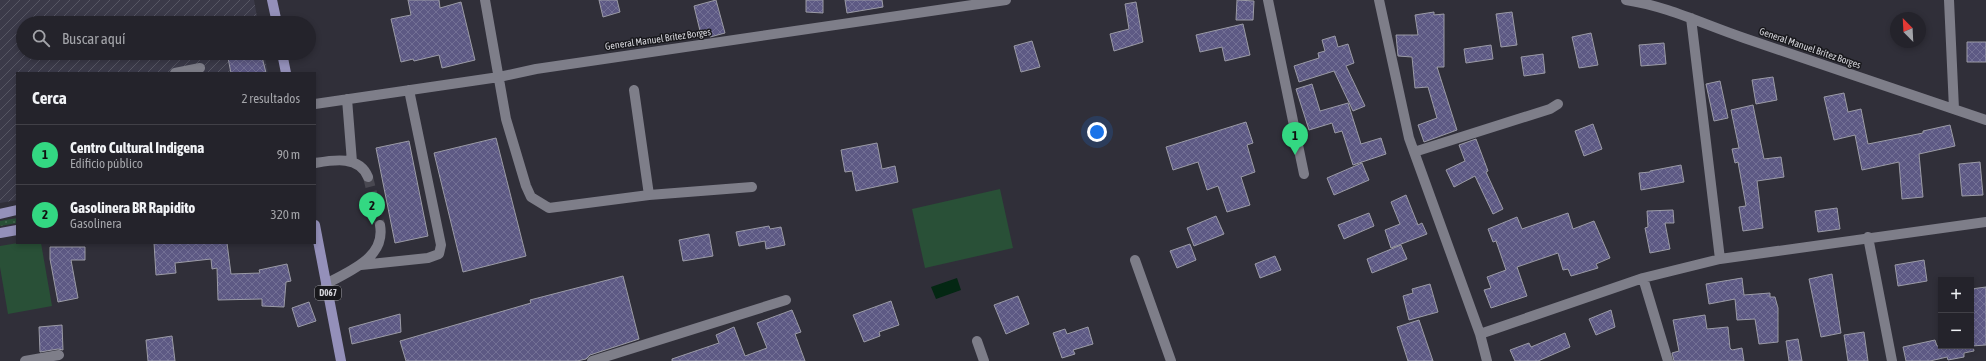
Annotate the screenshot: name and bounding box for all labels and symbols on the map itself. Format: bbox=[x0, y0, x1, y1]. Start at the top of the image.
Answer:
north arrow bbox=[1890, 12, 1926, 48]
street label: General Manuel Brítez Borges bbox=[1758, 25, 1863, 71]
street label: General Manuel Brítez Borges bbox=[604, 26, 712, 52]
your location bbox=[1087, 122, 1107, 142]
pin: 1 bbox=[1282, 122, 1308, 155]
pin: 2 bbox=[359, 192, 385, 225]
road number: D067 bbox=[315, 286, 341, 300]

